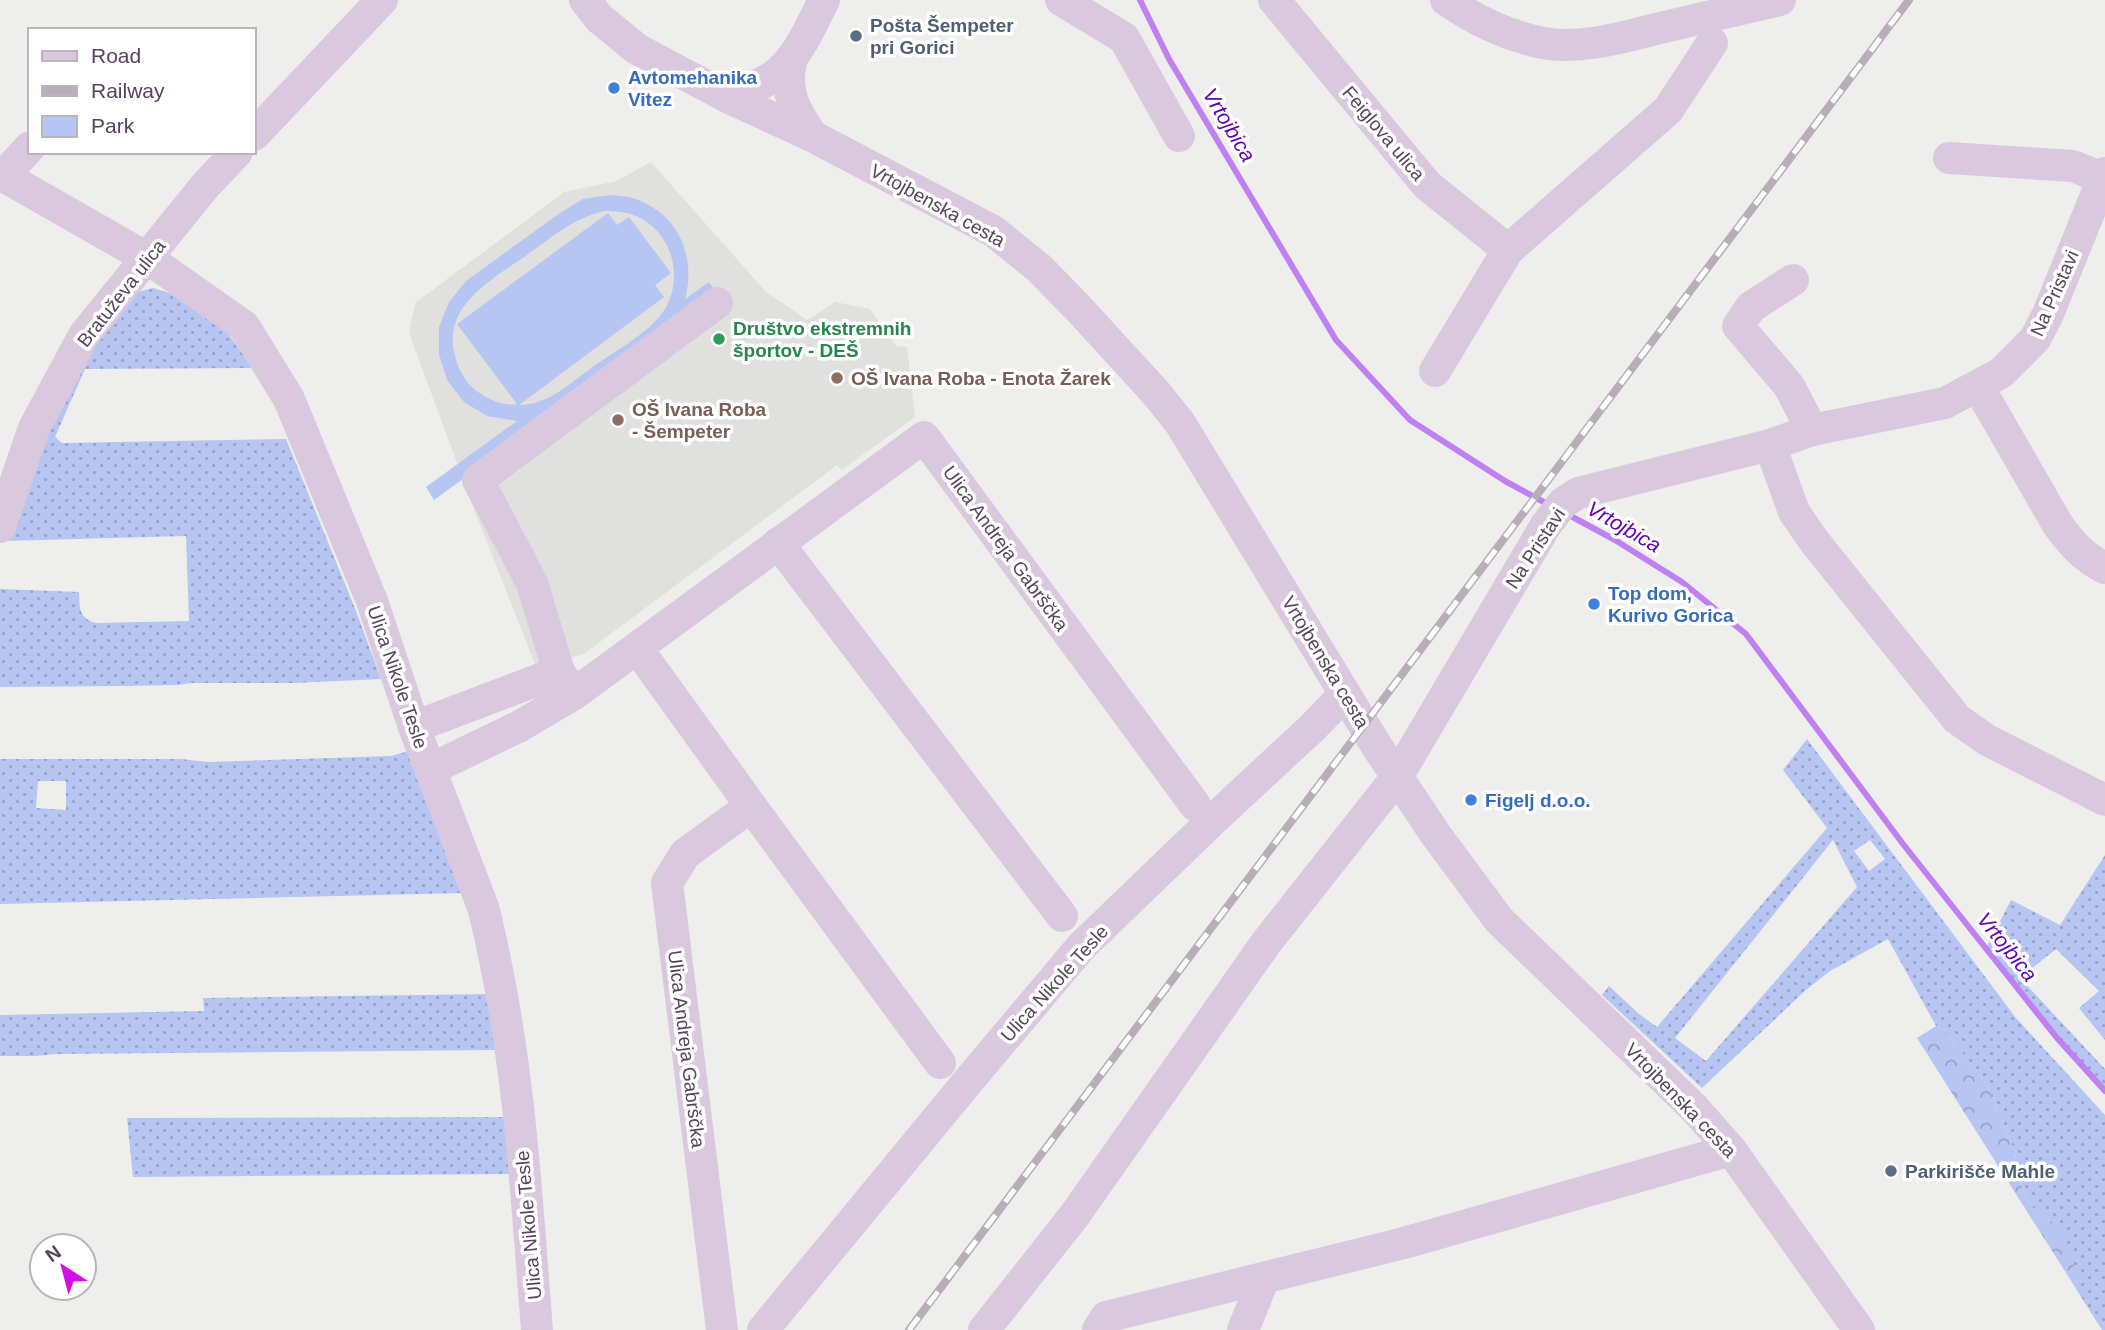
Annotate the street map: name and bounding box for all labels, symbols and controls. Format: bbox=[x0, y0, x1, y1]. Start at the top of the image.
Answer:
place label: Pošta Šempeter pri Gorici bbox=[870, 15, 1014, 58]
legend bbox=[28, 28, 256, 154]
marker: Pošta Šempeter pri Gorici bbox=[848, 28, 864, 44]
text: Road bbox=[91, 44, 141, 67]
place label: Avtomehanika Vitez bbox=[628, 67, 758, 110]
text: Railway bbox=[91, 79, 165, 102]
marker: Avtomehanika Vitez bbox=[606, 80, 622, 96]
street label: Feiglova ulica bbox=[1338, 82, 1429, 185]
water label: Vrtojbica bbox=[1199, 84, 1260, 166]
text: Park bbox=[91, 114, 135, 137]
street label: Vrtojbenska cesta bbox=[867, 160, 1009, 251]
street label: Bratuževa ulica bbox=[73, 235, 170, 351]
street label: Na Pristavi bbox=[2026, 247, 2083, 339]
place label: Društvo ekstremnih športov - DEŠ bbox=[733, 318, 911, 361]
marker: Društvo ekstremnih športov - DEŠ bbox=[711, 331, 727, 347]
place label: OŠ Ivana Roba - Enota Žarek bbox=[851, 368, 1111, 389]
marker: OŠ Ivana Roba - Enota Žarek bbox=[829, 370, 845, 386]
place label: OŠ Ivana Roba - Šempeter bbox=[632, 399, 767, 442]
marker: OŠ Ivana Roba - Šempeter bbox=[610, 412, 626, 428]
street label: Ulica Andreja Gabrščka bbox=[939, 462, 1073, 635]
water label: Vrtojbica bbox=[1583, 496, 1665, 557]
street label: Na Pristavi bbox=[1502, 504, 1569, 593]
place label: Top dom, Kurivo Gorica bbox=[1608, 583, 1734, 626]
street label: Vrtojbenska cesta bbox=[1278, 592, 1374, 732]
marker: Top dom, Kurivo Gorica bbox=[1586, 596, 1602, 612]
street label: Ulica Nikole Tesle bbox=[363, 603, 432, 751]
place label: Figelj d.o.o. bbox=[1485, 790, 1591, 811]
marker: Figelj d.o.o. bbox=[1463, 792, 1479, 808]
water label: Vrtojbica bbox=[1973, 908, 2042, 986]
street label: Ulica Nikole Tesle bbox=[997, 921, 1112, 1046]
street label: Ulica Andreja Gabrščka bbox=[664, 949, 709, 1149]
street label: Vrtojbenska cesta bbox=[1621, 1039, 1741, 1162]
street label: Ulica Nikole Tesle bbox=[512, 1150, 545, 1300]
place label: Parkirišče Mahle bbox=[1905, 1161, 2055, 1182]
marker: Parkirišče Mahle bbox=[1883, 1163, 1899, 1179]
north arrow bbox=[28, 1232, 98, 1302]
text: N bbox=[42, 1241, 65, 1266]

